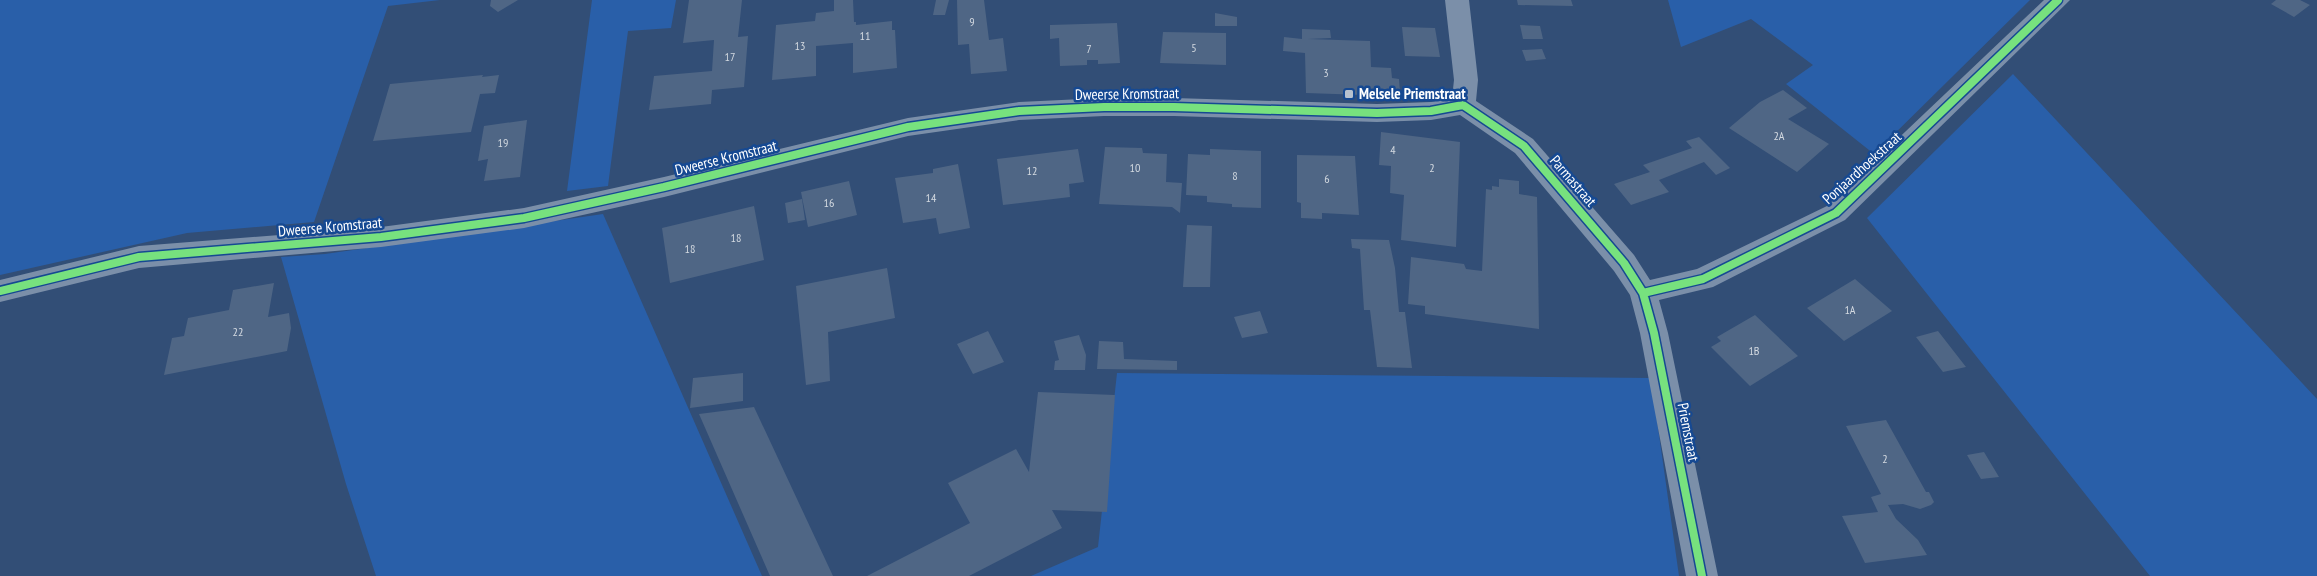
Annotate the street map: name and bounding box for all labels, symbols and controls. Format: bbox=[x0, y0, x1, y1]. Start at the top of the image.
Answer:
house number: 9 bbox=[969, 14, 975, 29]
house number: 11 bbox=[860, 28, 870, 43]
house number: 13 bbox=[795, 38, 805, 53]
house number: 5 bbox=[1191, 40, 1197, 55]
house number: 7 bbox=[1086, 41, 1092, 56]
house number: 17 bbox=[725, 49, 735, 64]
house number: 3 bbox=[1323, 65, 1329, 80]
street label: Dweerse Kromstraat bbox=[1075, 83, 1179, 104]
place label: Melsele Priemstraat bbox=[1359, 84, 1466, 103]
marker: Melsele Priemstraat bbox=[1343, 88, 1355, 100]
street label: Ponjaardhoekstraat bbox=[1818, 127, 1905, 208]
house number: 2A bbox=[1773, 128, 1785, 143]
house number: 19 bbox=[498, 135, 508, 150]
street label: Dweerse Kromstraat bbox=[673, 136, 779, 179]
house number: 4 bbox=[1390, 142, 1396, 157]
street label: Parmastraat bbox=[1546, 151, 1601, 210]
house number: 10 bbox=[1130, 160, 1140, 175]
house number: 2 bbox=[1429, 160, 1435, 175]
house number: 12 bbox=[1027, 163, 1037, 178]
house number: 8 bbox=[1232, 168, 1238, 183]
house number: 6 bbox=[1324, 171, 1330, 186]
house number: 14 bbox=[926, 190, 937, 205]
house number: 16 bbox=[824, 195, 834, 210]
street label: Dweerse Kromstraat bbox=[277, 212, 383, 241]
house number: 18 bbox=[731, 230, 741, 245]
house number: 18 bbox=[685, 241, 695, 256]
house number: 1A bbox=[1844, 302, 1856, 317]
house number: 22 bbox=[233, 324, 243, 339]
house number: 1B bbox=[1748, 343, 1760, 358]
street label: Priemstraat bbox=[1674, 401, 1703, 463]
house number: 2 bbox=[1882, 451, 1888, 466]

